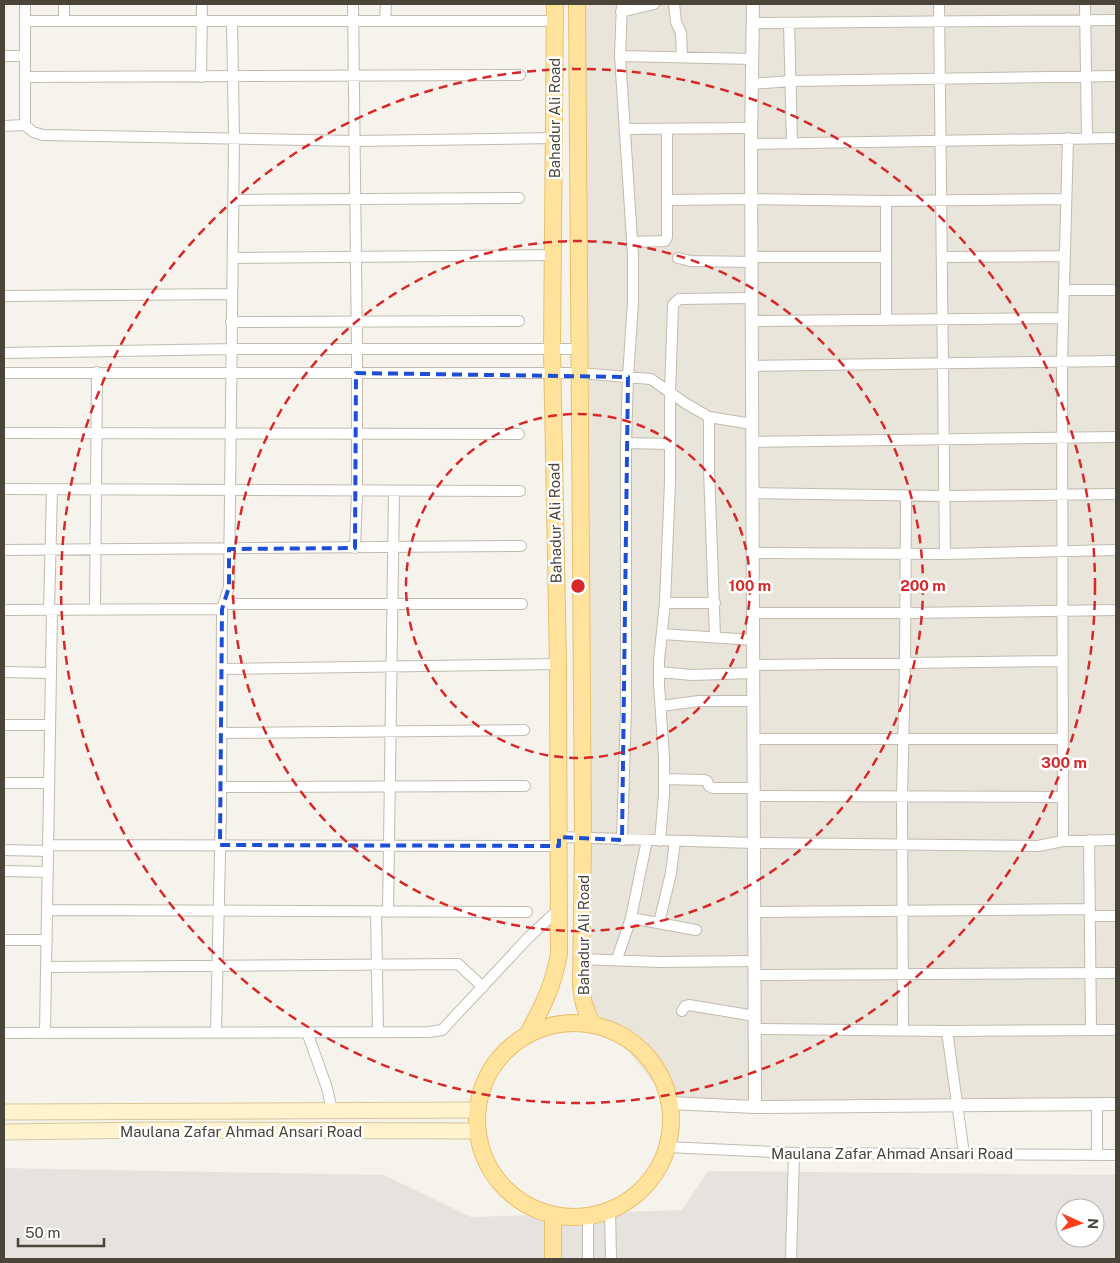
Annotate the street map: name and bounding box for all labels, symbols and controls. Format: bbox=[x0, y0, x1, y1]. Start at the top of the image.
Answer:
street label: Bahadur Ali Road bbox=[546, 58, 563, 178]
street label: Bahadur Ali Road bbox=[545, 463, 565, 583]
centre of rings bbox=[569, 577, 587, 595]
text: 100 m bbox=[729, 577, 771, 594]
text: 200 m bbox=[900, 577, 946, 594]
text: 300 m bbox=[1041, 754, 1087, 771]
street label: Bahadur Ali Road bbox=[575, 875, 592, 995]
street label: Maulana Zafar Ahmad Ansari Road bbox=[120, 1123, 362, 1140]
street label: Maulana Zafar Ahmad Ansari Road bbox=[771, 1145, 1013, 1162]
north arrow bbox=[1055, 1198, 1105, 1248]
scale bar bbox=[18, 1216, 104, 1248]
text: N bbox=[1085, 1218, 1101, 1230]
text: 50 m bbox=[25, 1224, 60, 1241]

